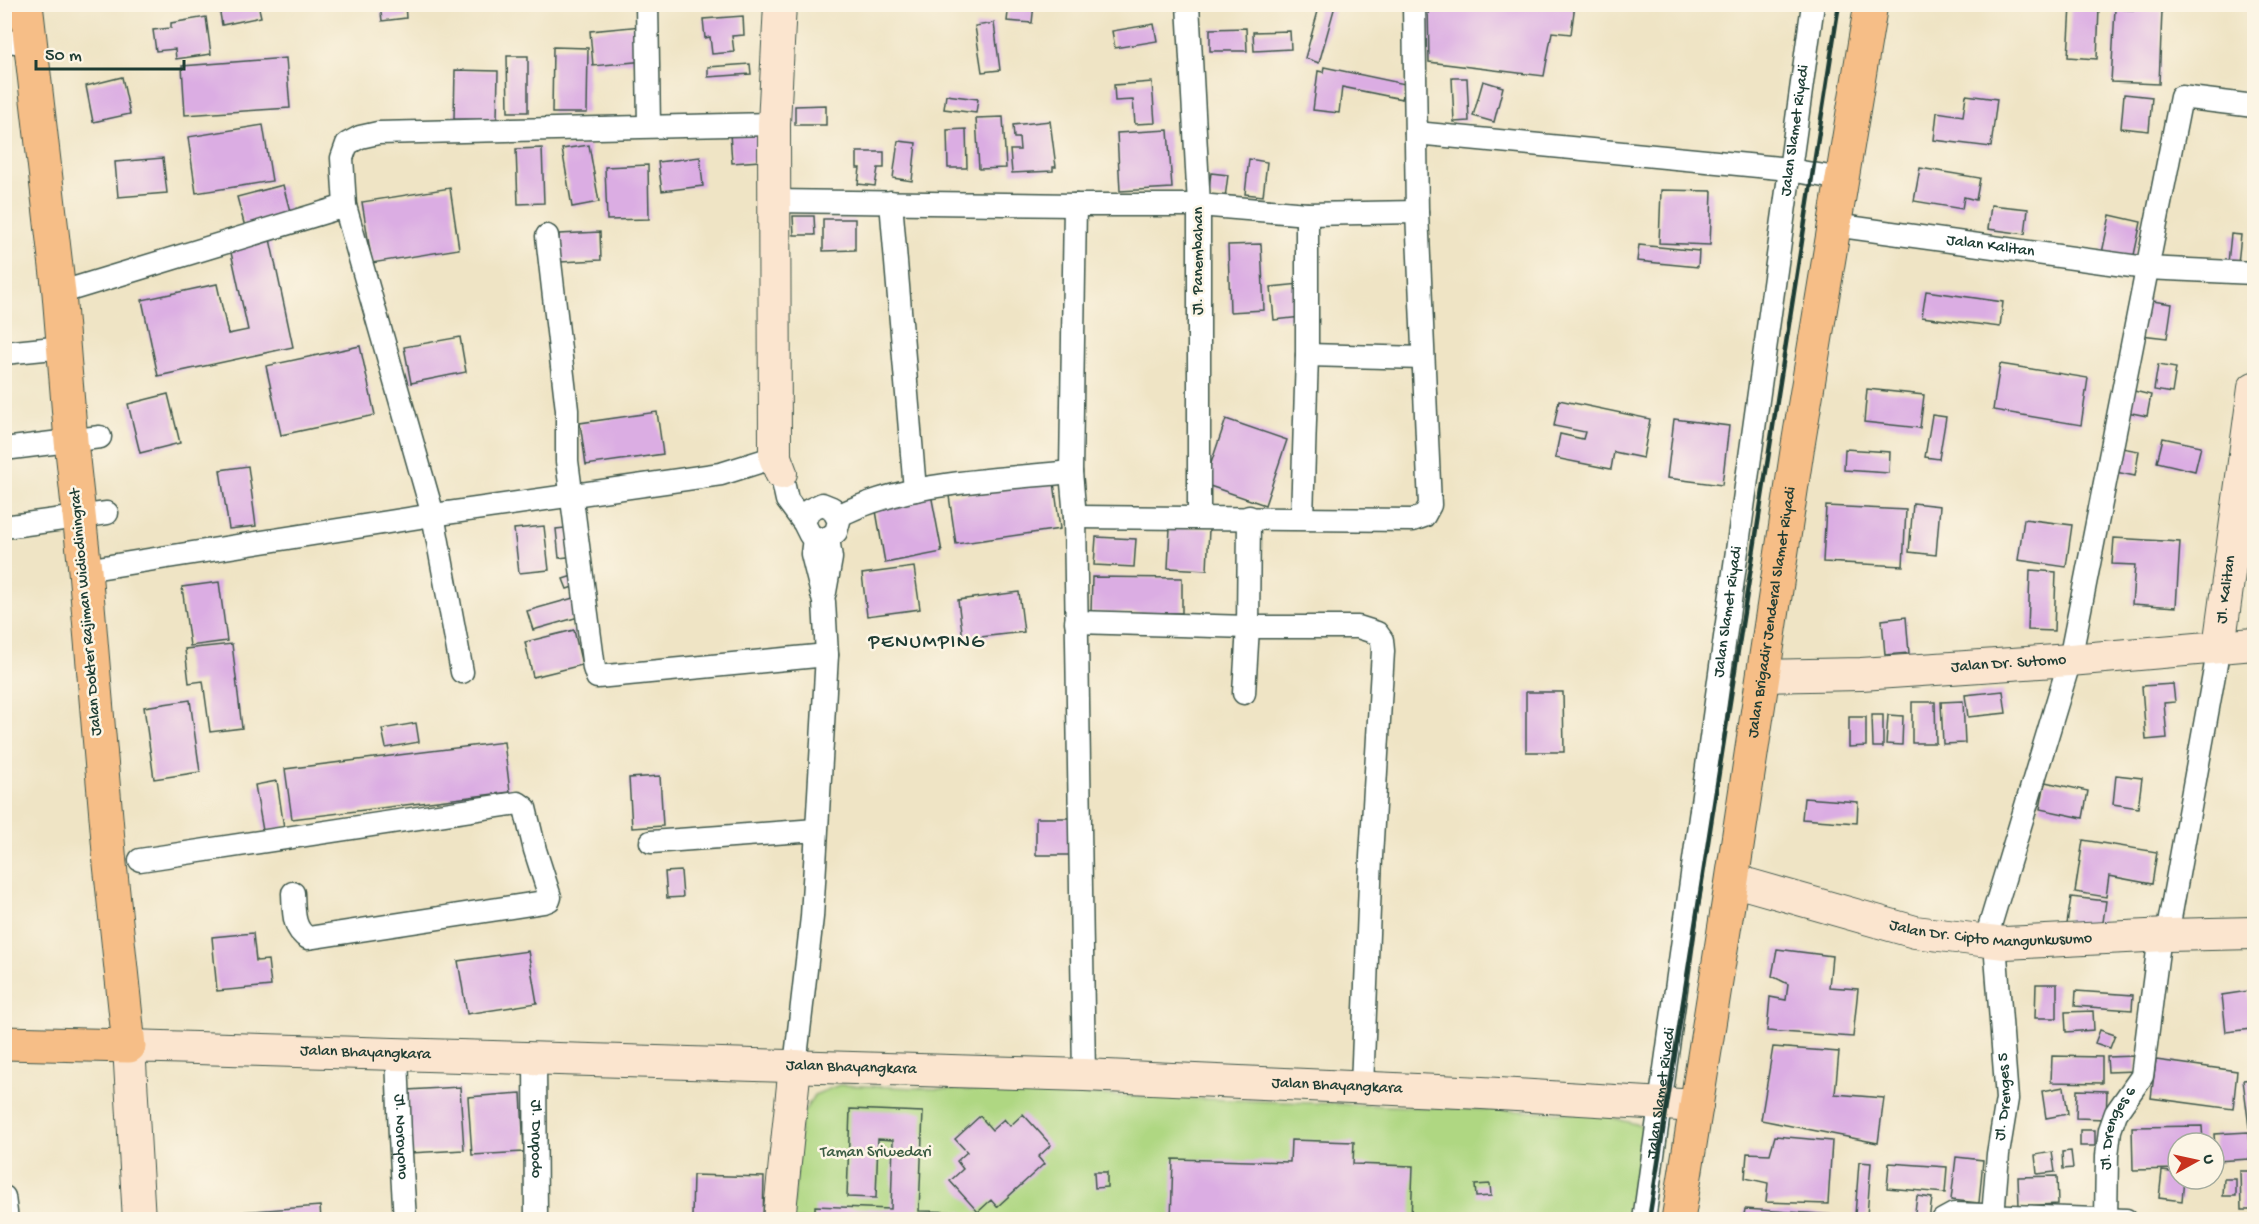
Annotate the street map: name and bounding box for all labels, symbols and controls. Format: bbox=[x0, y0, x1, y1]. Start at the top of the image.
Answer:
scale bar bbox=[36, 33, 184, 71]
text: 50 m bbox=[45, 46, 82, 67]
street label: Jalan Slamet Riyadi bbox=[1777, 64, 1814, 197]
street label: Jl. Panembahan bbox=[1190, 207, 1209, 315]
street label: Jalan Kalitan bbox=[1945, 231, 2036, 262]
street label: Jalan Brigadir Jenderal Slamet Riyadi bbox=[1744, 485, 1801, 739]
street label: Jalan Dokter Rajiman Widiodiningrat bbox=[67, 486, 107, 736]
street label: Jalan Slamet Riyadi bbox=[1710, 545, 1747, 679]
street label: Jl. Kalitan bbox=[2213, 554, 2241, 625]
district label: PENUMPING bbox=[868, 632, 986, 655]
street label: Jalan Dr. Sutomo bbox=[1950, 651, 2067, 677]
street label: Jalan Dr. Cipto Mangunkusumo bbox=[1887, 916, 2093, 953]
street label: Jalan Slamet Riyadi bbox=[1643, 1026, 1680, 1160]
street label: Jalan Bhayangkara bbox=[300, 1042, 432, 1065]
street label: Jl. Drenges 5 bbox=[1991, 1052, 2017, 1142]
street label: Jalan Bhayangkara bbox=[786, 1056, 918, 1079]
street label: Jalan Bhayangkara bbox=[1271, 1074, 1404, 1099]
street label: Jl. Drenges 6 bbox=[2097, 1082, 2141, 1170]
street label: Jl. Noroyono bbox=[389, 1094, 412, 1180]
street label: Jl. Drupodo bbox=[526, 1100, 545, 1178]
north arrow bbox=[2166, 1131, 2226, 1191]
park label: Taman Sriwedari bbox=[819, 1144, 932, 1163]
text: U bbox=[2197, 1154, 2218, 1166]

